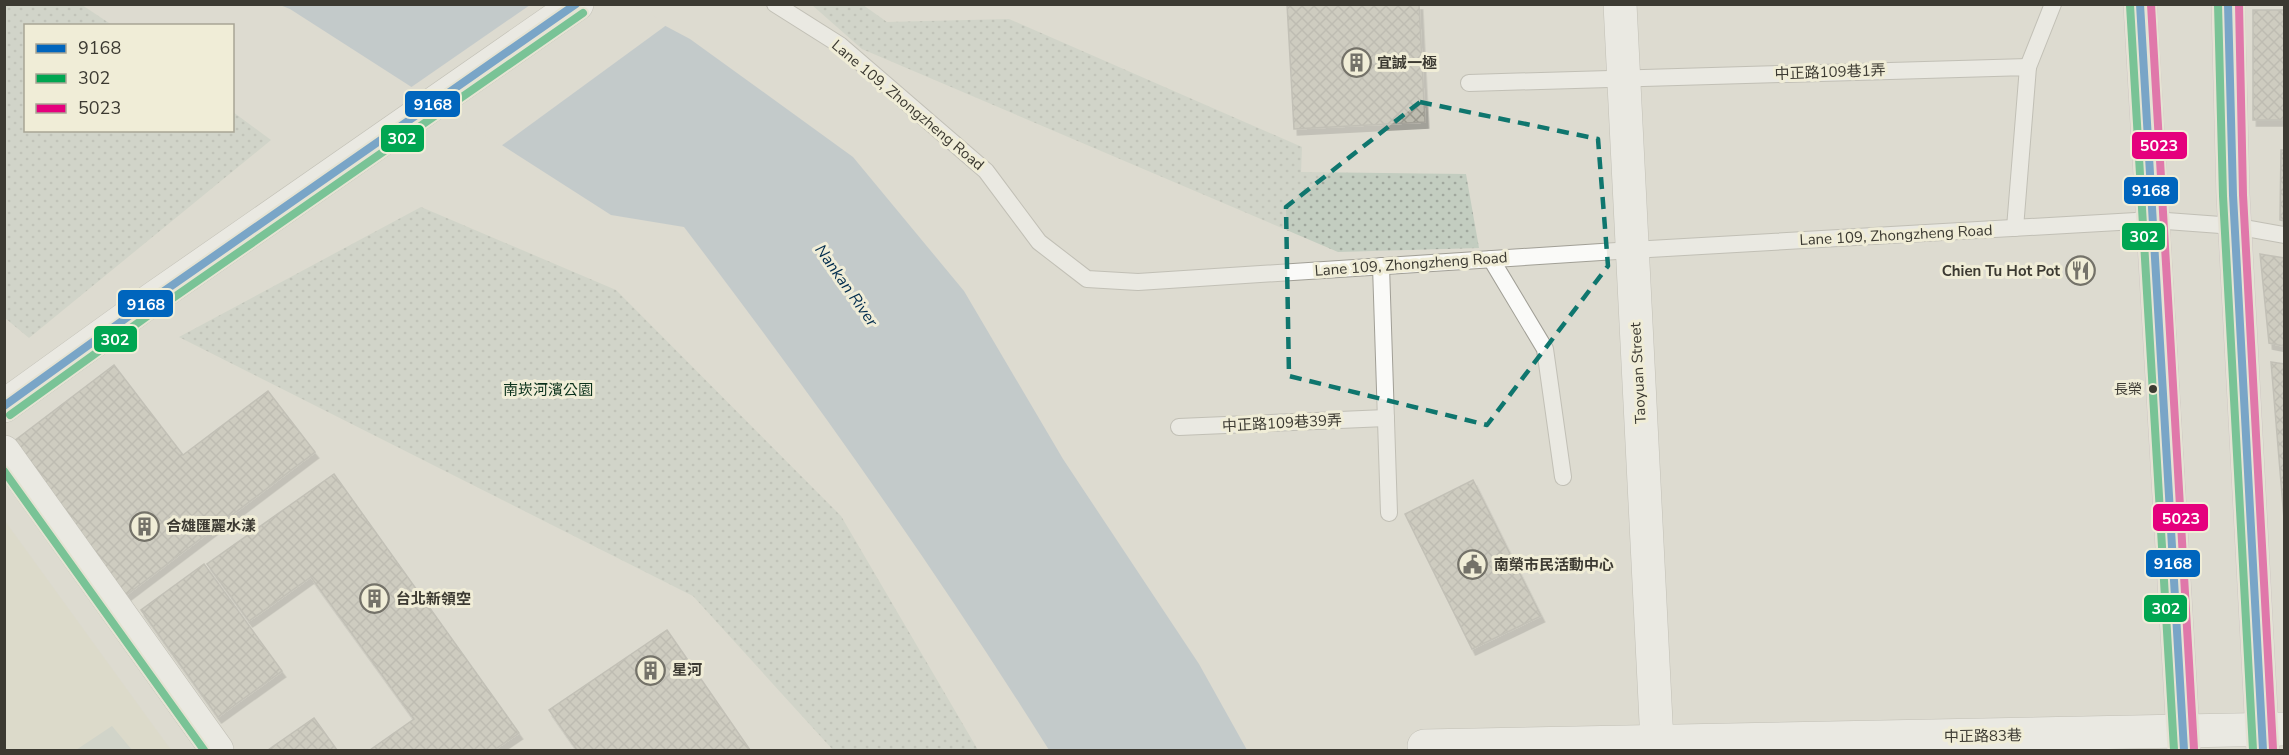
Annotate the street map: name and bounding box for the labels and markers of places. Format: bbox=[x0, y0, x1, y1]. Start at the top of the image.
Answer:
building icon: 宜誠一極 bbox=[1340, 47, 1372, 79]
place label: 宜誠一極 bbox=[1377, 53, 1437, 73]
restaurant icon: Chien Tu Hot Pot bbox=[2065, 255, 2097, 287]
place label: Chien Tu Hot Pot bbox=[1942, 261, 2060, 281]
place label: 長榮 bbox=[2114, 380, 2142, 399]
marker: 長榮 bbox=[2147, 383, 2159, 395]
building icon: 合雄匯麗水漾 bbox=[129, 510, 161, 542]
place label: 合雄匯麗水漾 bbox=[166, 516, 256, 536]
public building icon: 南榮市民活動中心 bbox=[1457, 549, 1489, 581]
place label: 南榮市民活動中心 bbox=[1494, 555, 1614, 575]
building icon: 台北新領空 bbox=[359, 583, 391, 615]
place label: 台北新領空 bbox=[396, 589, 471, 609]
building icon: 星河 bbox=[635, 654, 667, 686]
place label: 星河 bbox=[672, 660, 702, 680]

